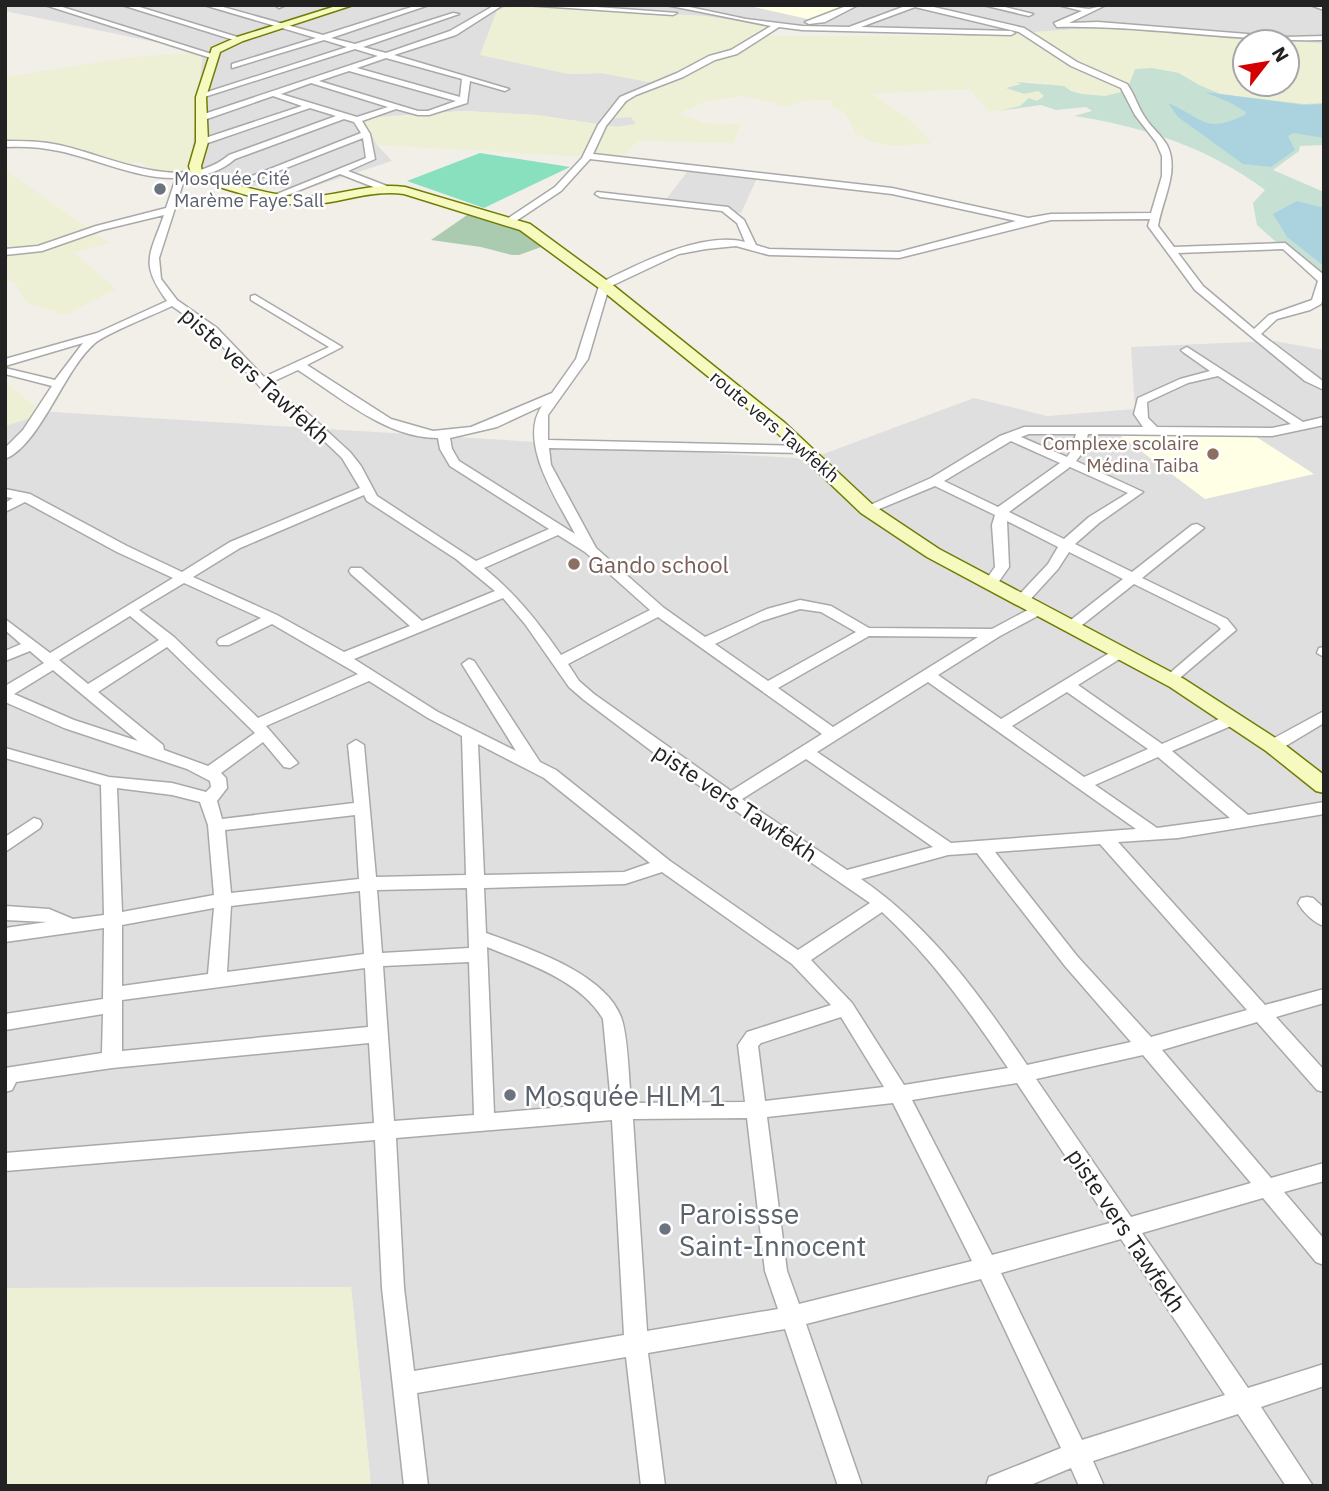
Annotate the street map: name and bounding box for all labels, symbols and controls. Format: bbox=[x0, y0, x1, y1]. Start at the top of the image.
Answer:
north arrow bbox=[1231, 28, 1301, 98]
text: N bbox=[1267, 42, 1294, 66]
place label: Mosquée Cité Marème Faye Sall bbox=[174, 166, 324, 212]
marker: Mosquée Cité Marème Faye Sall bbox=[152, 181, 168, 197]
street label: piste vers Tawfekh bbox=[175, 300, 337, 450]
street label: route vers Tawfekh bbox=[705, 365, 845, 487]
place label: Complexe scolaire Médina Taiba bbox=[1043, 431, 1199, 477]
marker: Complexe scolaire Médina Taiba bbox=[1205, 446, 1221, 462]
place label: Gando school bbox=[588, 549, 729, 579]
marker: Gando school bbox=[566, 556, 582, 572]
street label: piste vers Tawfekh bbox=[648, 736, 824, 868]
place label: Mosquée HLM 1 bbox=[524, 1077, 726, 1114]
marker: Mosquée HLM 1 bbox=[502, 1087, 518, 1103]
street label: piste vers Tawfekh bbox=[1061, 1142, 1193, 1318]
place label: Paroissse Saint-Innocent bbox=[679, 1195, 866, 1264]
marker: Paroissse Saint-Innocent bbox=[657, 1221, 673, 1237]

